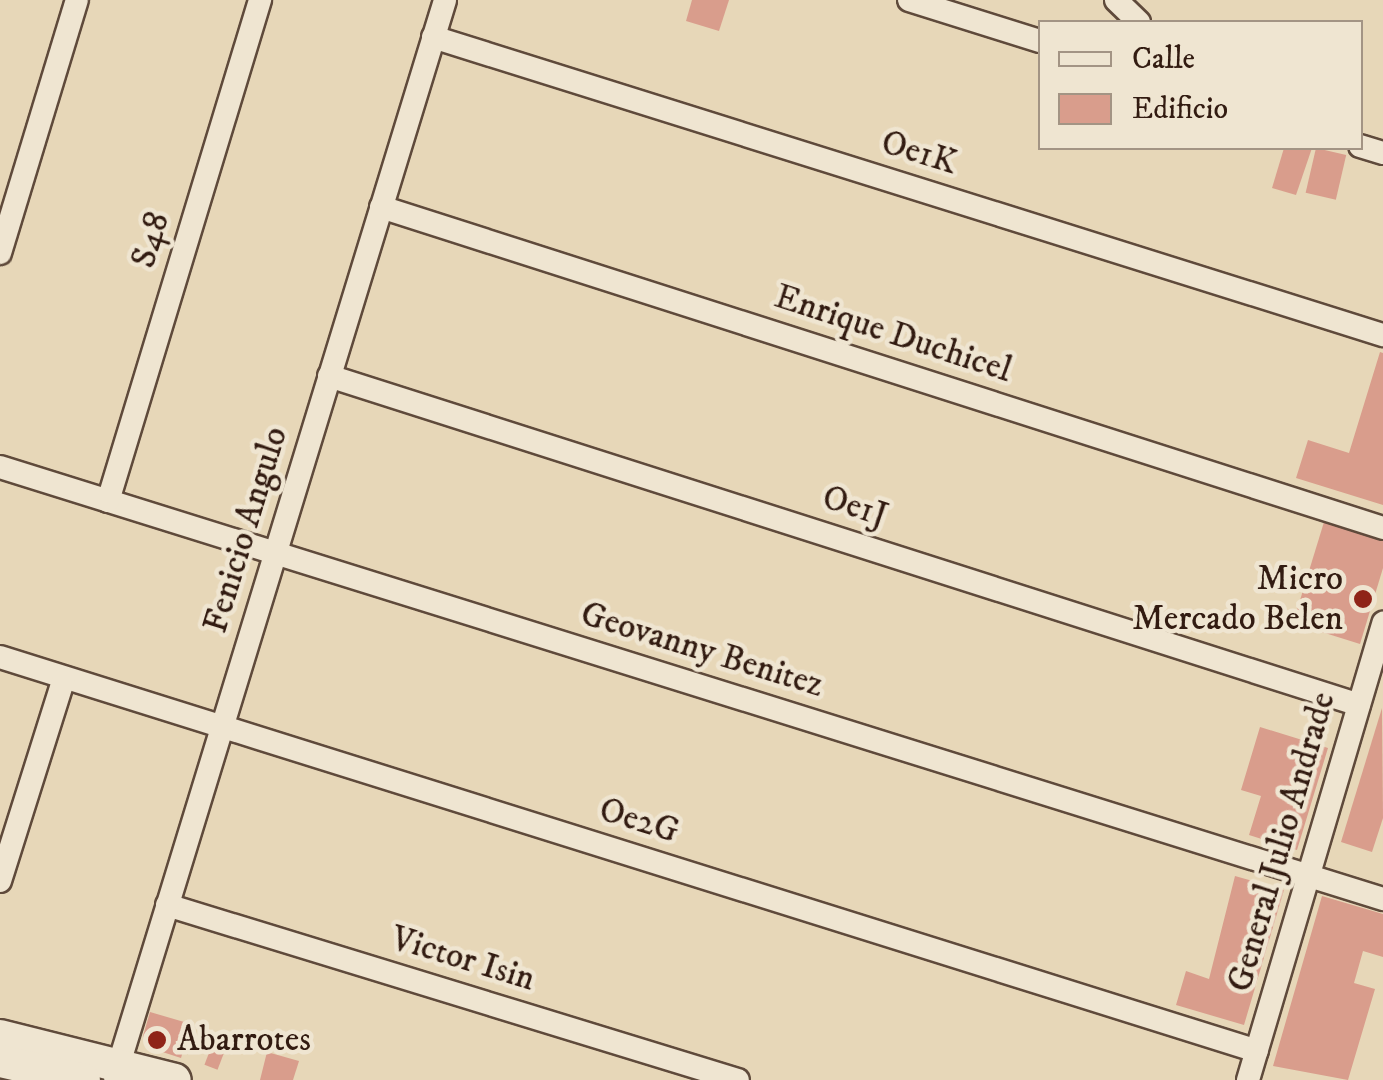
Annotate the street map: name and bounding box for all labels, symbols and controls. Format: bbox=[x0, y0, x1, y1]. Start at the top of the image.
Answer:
legend bbox=[1038, 20, 1363, 150]
text: Calle bbox=[1132, 41, 1195, 78]
text: Edificio bbox=[1132, 91, 1228, 128]
street label: Oe1K bbox=[876, 122, 962, 184]
street label: S48 bbox=[123, 207, 179, 273]
street label: Enrique Duchicel bbox=[769, 276, 1017, 392]
street label: Fenicio Angulo bbox=[195, 422, 297, 638]
street label: Oe1J bbox=[817, 477, 893, 537]
place label: Micro Mercado Belen bbox=[1132, 558, 1343, 640]
marker: Micro Mercado Belen bbox=[1352, 588, 1374, 610]
street label: Geovanny Benitez bbox=[576, 593, 828, 707]
street label: General Julio Andrade bbox=[1219, 687, 1345, 997]
street label: Oe2G bbox=[594, 789, 684, 853]
street label: Victor Isin bbox=[386, 917, 540, 1001]
place label: Abarrotes bbox=[177, 1019, 311, 1061]
marker: Abarrotes bbox=[146, 1029, 168, 1051]

